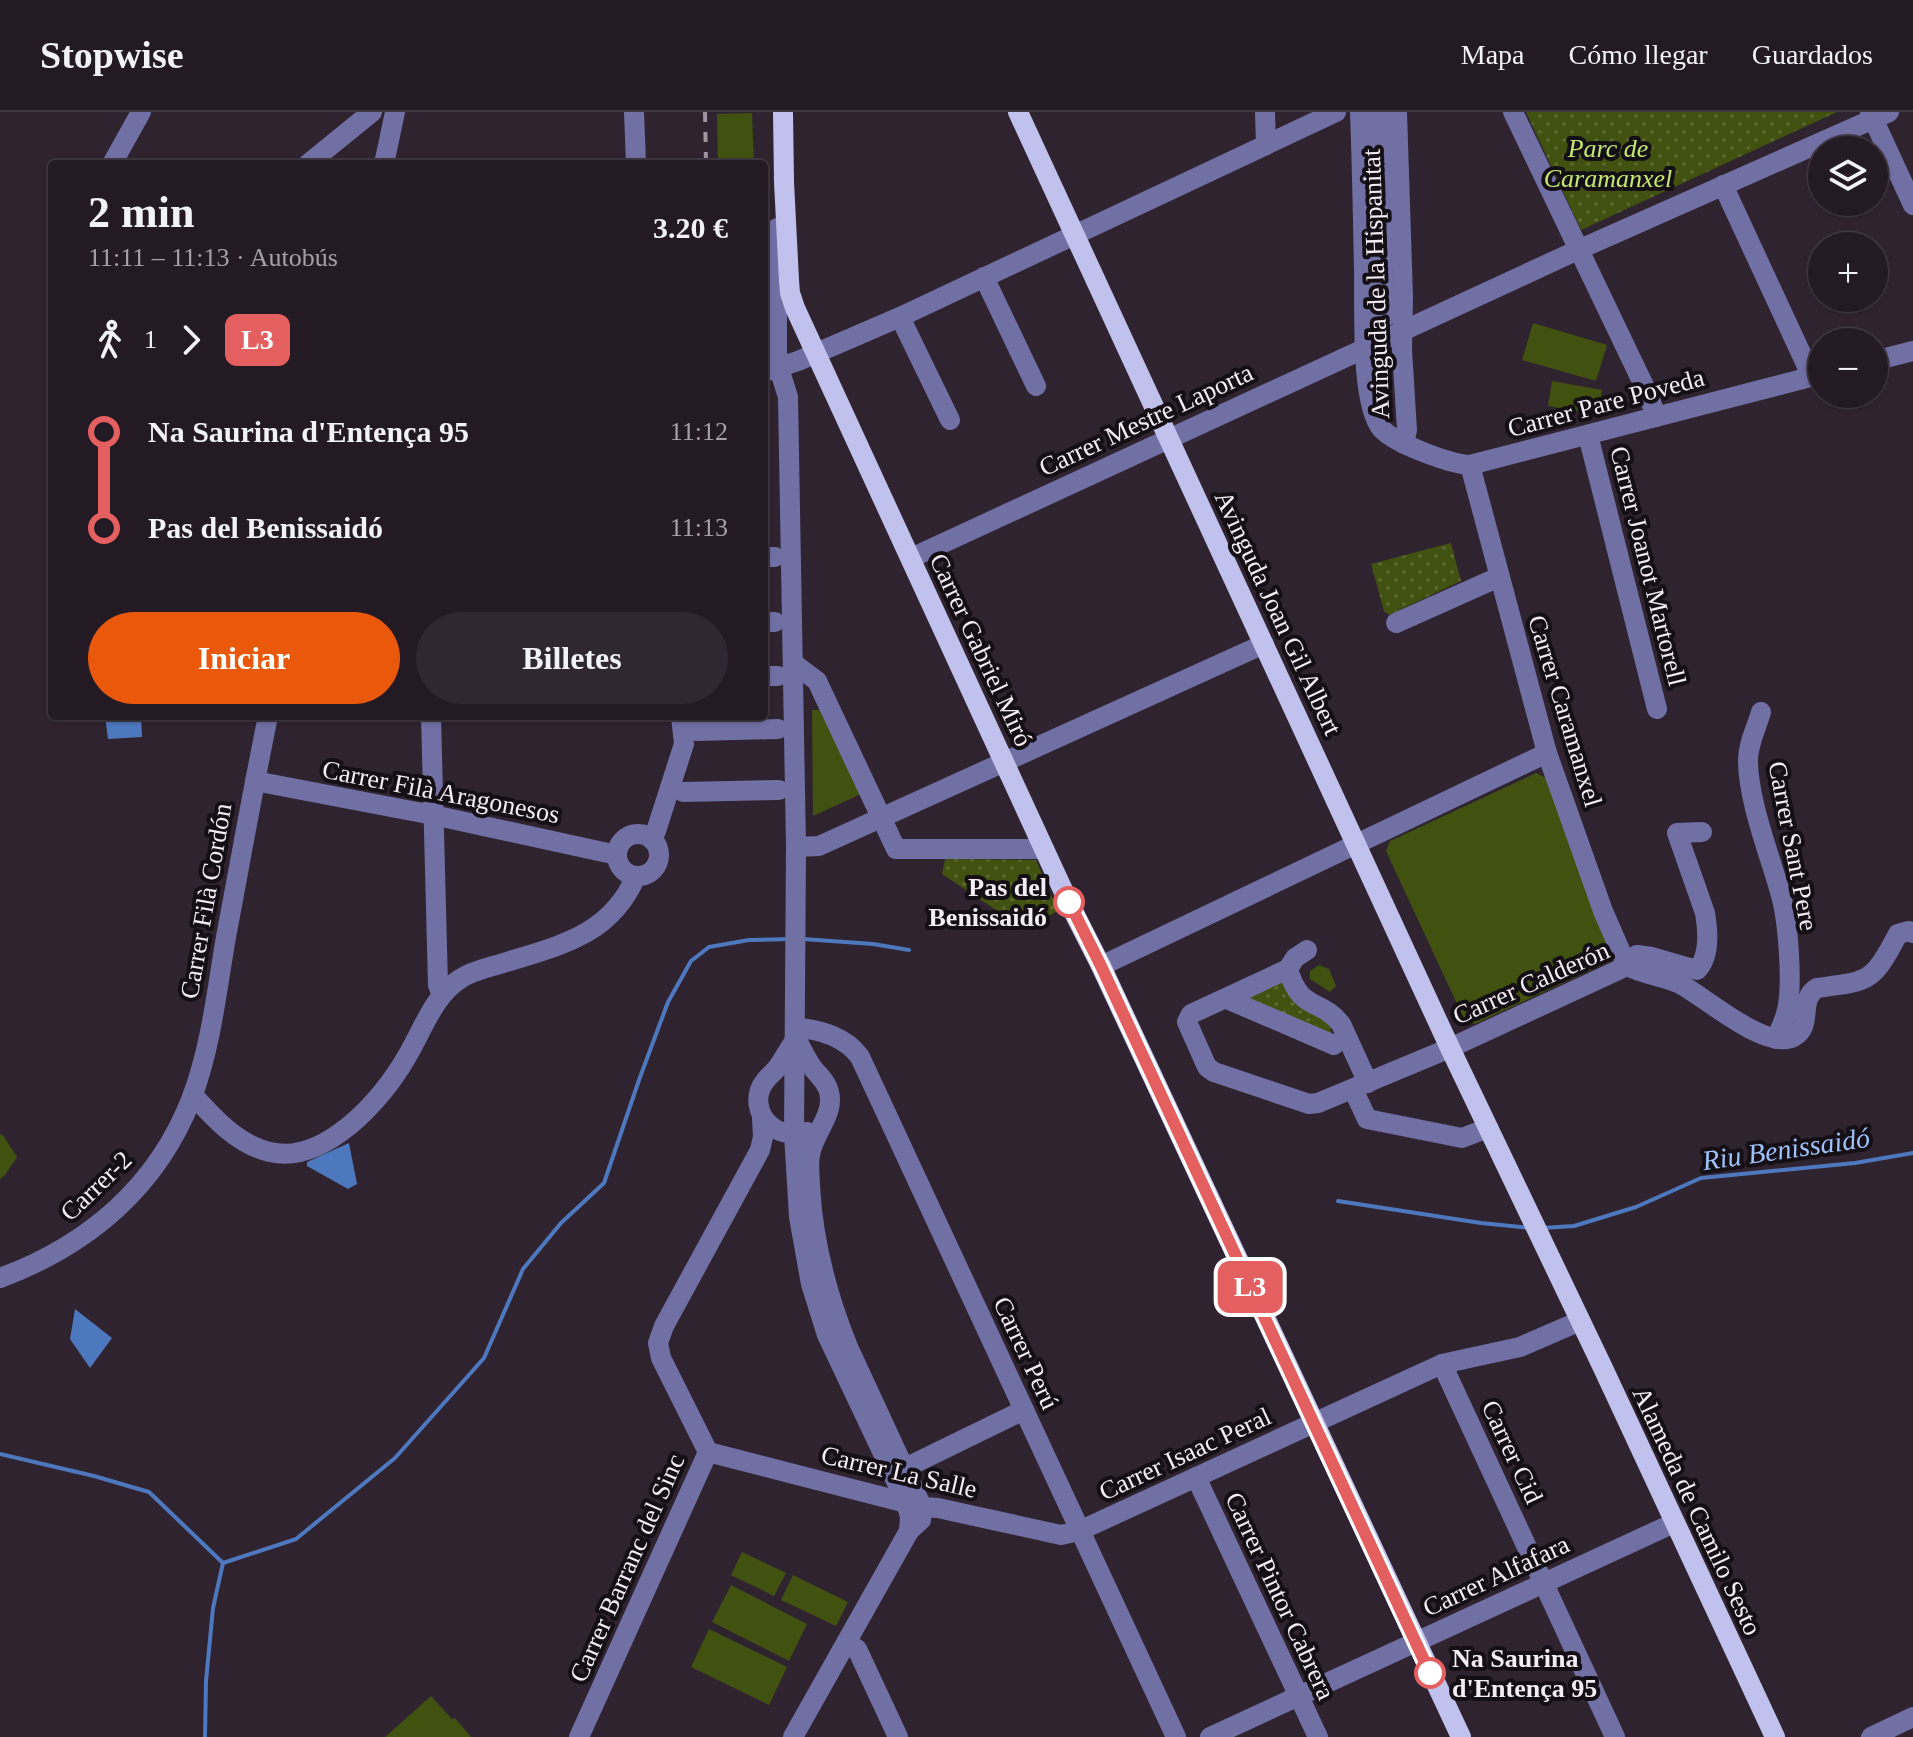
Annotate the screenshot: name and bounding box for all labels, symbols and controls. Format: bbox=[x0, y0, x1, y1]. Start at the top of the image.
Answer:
text: Stopwise bbox=[40, 34, 184, 76]
text: Mapa bbox=[1461, 39, 1525, 70]
text: Cómo llegar bbox=[1569, 39, 1708, 70]
text: Guardados bbox=[1752, 39, 1873, 70]
park label: Parc de Caramanxel bbox=[1544, 134, 1672, 193]
map controls bbox=[1808, 136, 1888, 408]
button: layers bbox=[1808, 136, 1888, 216]
street label: Avinguda de la Hispanitat bbox=[1357, 148, 1395, 420]
text: 2 min bbox=[88, 188, 194, 237]
text: 3.20 € bbox=[653, 211, 728, 244]
button: + bbox=[1808, 232, 1888, 312]
text: 11:11 – 11:13 · Autobús bbox=[88, 243, 338, 272]
icon: walk bbox=[88, 318, 132, 362]
icon: forward bbox=[169, 318, 213, 362]
text: L3 bbox=[241, 324, 274, 355]
text: 1 bbox=[144, 325, 157, 354]
button: − bbox=[1808, 328, 1888, 408]
street label: Carrer Mestre Laporta bbox=[1035, 358, 1258, 482]
street label: Carrer Pare Poveda bbox=[1505, 363, 1708, 443]
text: Na Saurina d'Entença 95 bbox=[148, 415, 469, 448]
text: 11:12 bbox=[670, 417, 728, 446]
street label: Carrer Joanot Martorell bbox=[1604, 443, 1692, 689]
street label: Avinguda Joan Gil Albert bbox=[1209, 486, 1348, 740]
text: Pas del Benissaidó bbox=[148, 511, 383, 544]
text: 11:13 bbox=[670, 513, 728, 542]
street label: Carrer Gabriel Miró bbox=[924, 549, 1038, 751]
button: Iniciar bbox=[88, 612, 400, 704]
button: Billetes bbox=[416, 612, 728, 704]
street label: Carrer Caramanxel bbox=[1522, 612, 1608, 810]
street label: Carrer Filà Aragonesos bbox=[320, 755, 562, 829]
street label: Carrer Sant Pere bbox=[1762, 759, 1824, 933]
street label: Carrer Filà Cordón bbox=[175, 801, 237, 1001]
place label: Pas del Benissaidó bbox=[929, 873, 1047, 932]
marker: Pas del Benissaidó bbox=[1054, 887, 1084, 917]
street label: Carrer Calderón bbox=[1448, 936, 1614, 1030]
water label: Riu Benissaidó bbox=[1699, 1122, 1872, 1176]
street label: Carrer-2 bbox=[54, 1145, 138, 1227]
line badge: L3 bbox=[1214, 1261, 1286, 1313]
text: L3 bbox=[1234, 1271, 1266, 1302]
street label: Carrer Perú bbox=[987, 1292, 1065, 1414]
street label: Alameda de Camilo Sesto bbox=[1627, 1382, 1767, 1640]
street label: Carrer Cid bbox=[1476, 1396, 1548, 1508]
street label: Carrer Isaac Peral bbox=[1094, 1402, 1276, 1506]
street label: Carrer La Salle bbox=[818, 1440, 980, 1504]
street label: Carrer Barranc del Sinc bbox=[564, 1450, 690, 1686]
street label: Carrer Pintor Cabrera bbox=[1219, 1488, 1341, 1705]
street label: Carrer Alfafara bbox=[1418, 1529, 1574, 1623]
place label: Na Saurina d'Entença 95 bbox=[1452, 1644, 1597, 1703]
marker: Na Saurina d'Entença 95 bbox=[1415, 1658, 1445, 1688]

